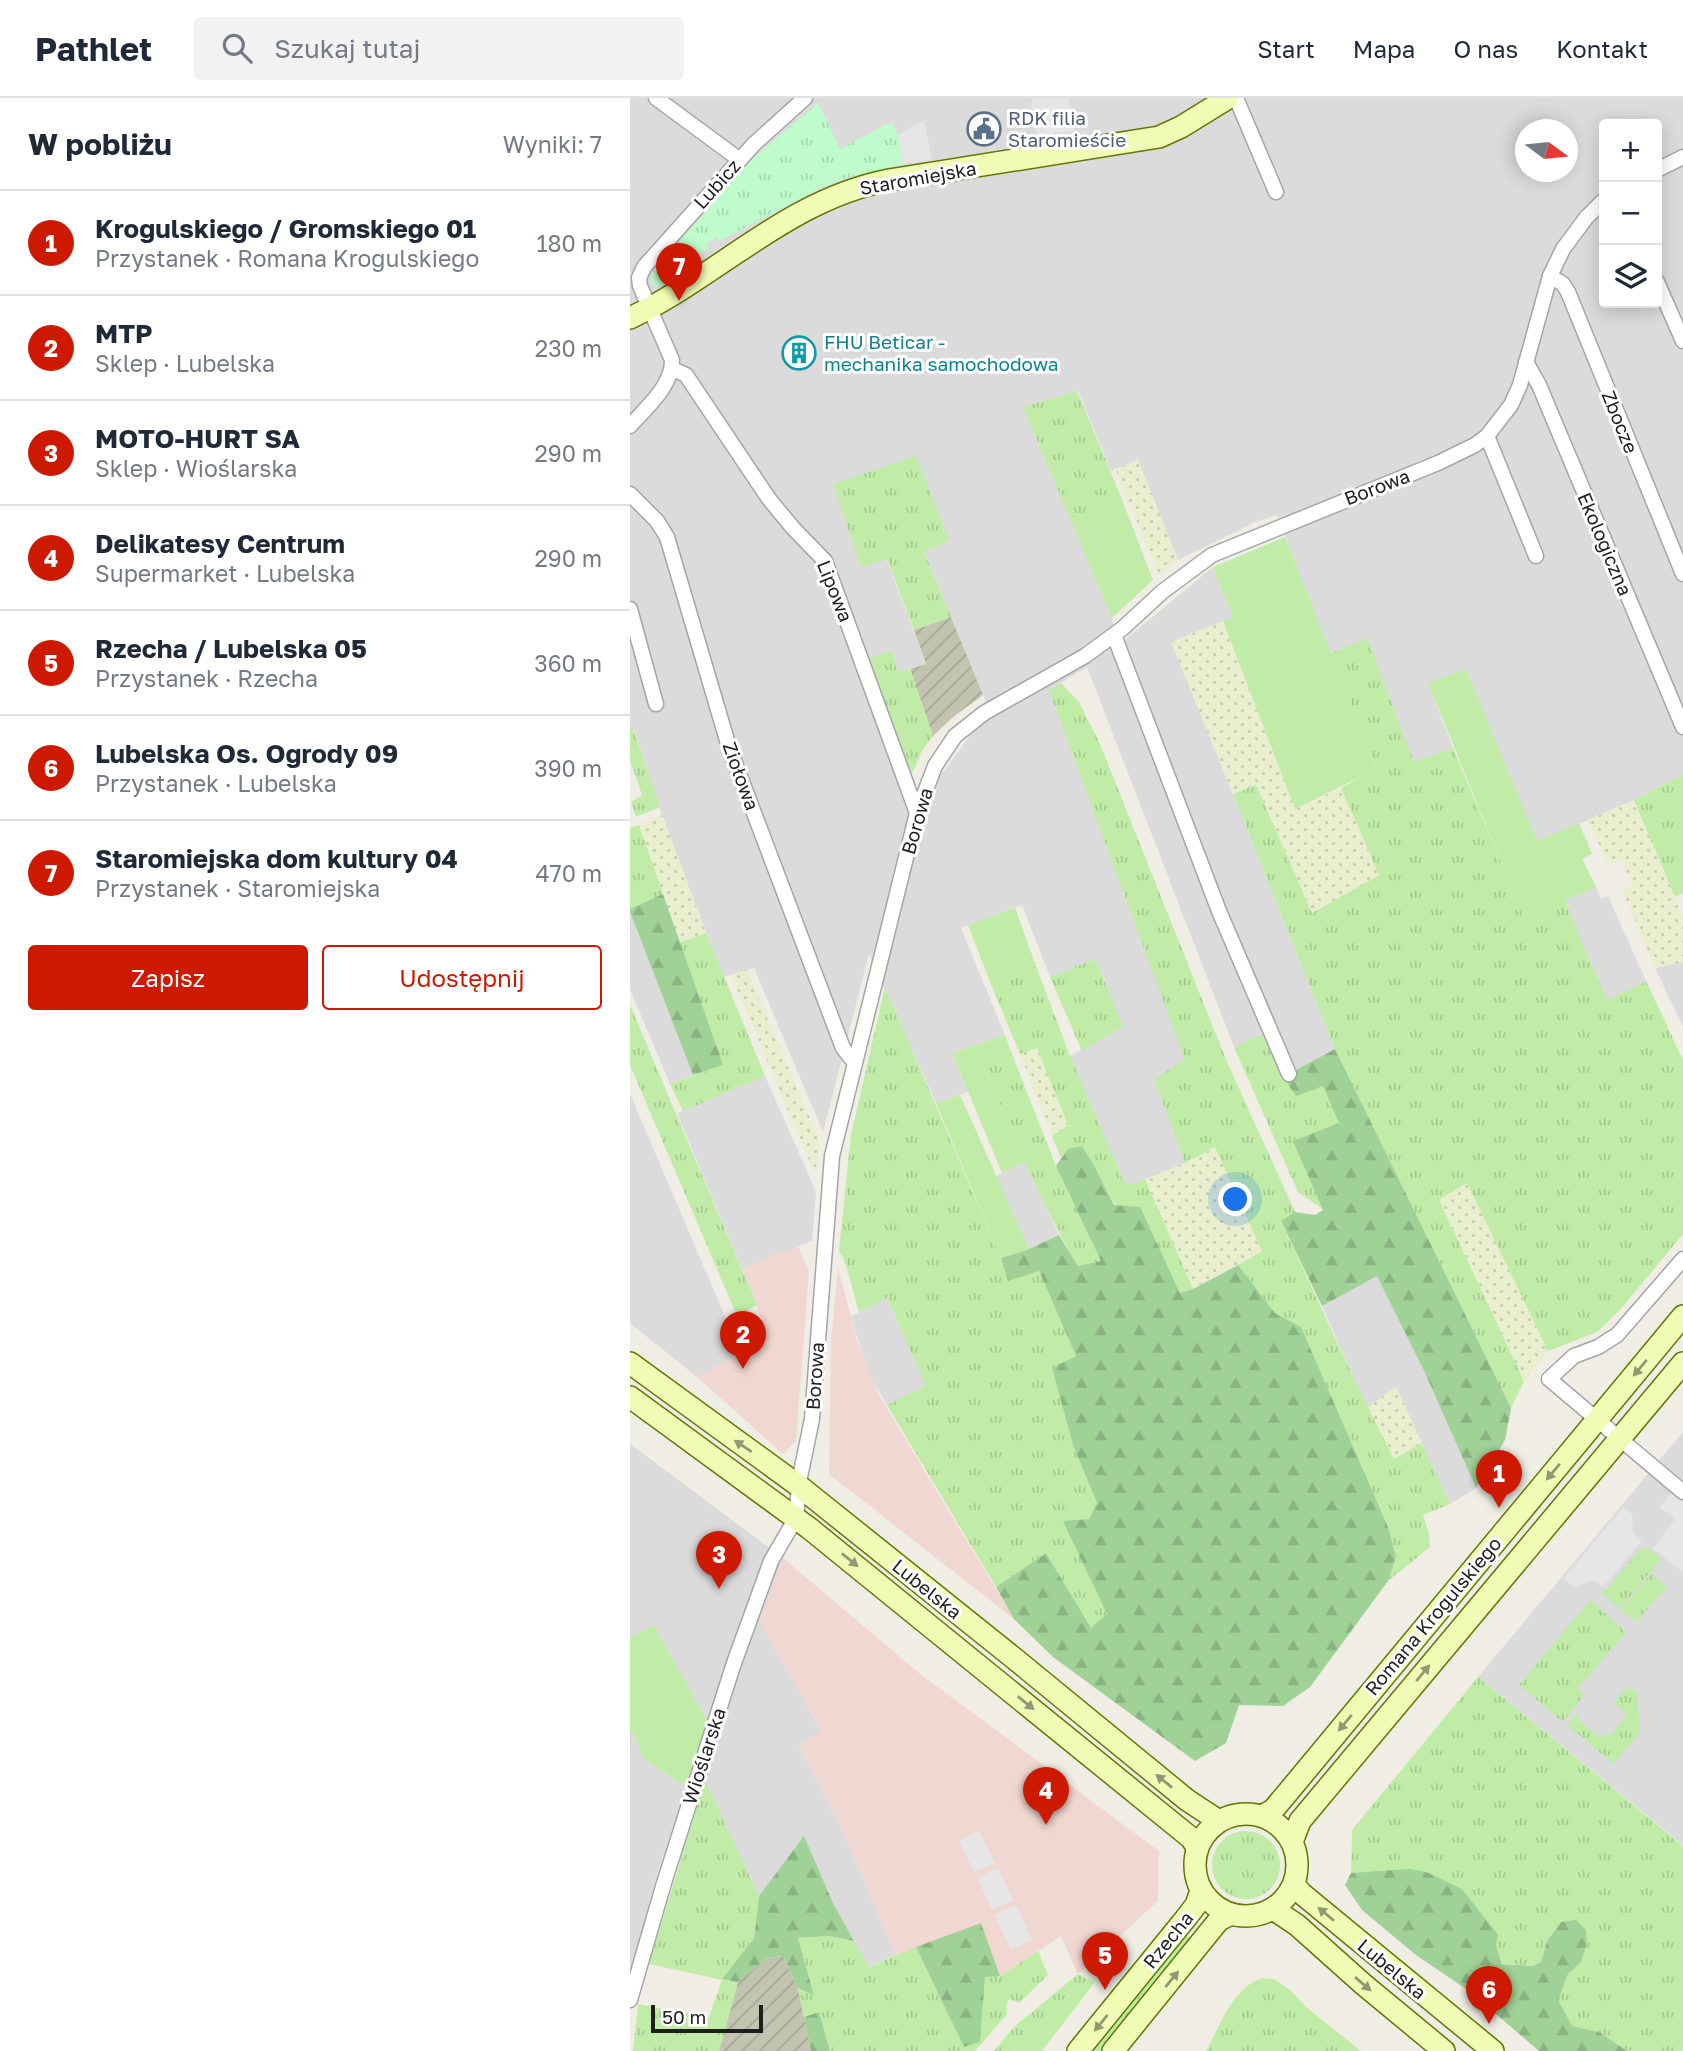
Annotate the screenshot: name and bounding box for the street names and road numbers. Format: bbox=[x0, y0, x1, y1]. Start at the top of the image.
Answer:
street label: Lubicz bbox=[688, 154, 745, 213]
street label: Staromiejska bbox=[858, 156, 978, 199]
street label: Zbocze bbox=[1598, 387, 1643, 457]
street label: Borowa bbox=[1341, 464, 1413, 510]
street label: Ekologiczna bbox=[1573, 489, 1638, 599]
street label: Lipowa bbox=[813, 557, 858, 625]
street label: Ziołowa bbox=[718, 738, 764, 813]
street label: Borowa bbox=[896, 785, 937, 857]
street label: Borowa bbox=[801, 1341, 828, 1411]
street label: Romana Krogulskiego bbox=[1360, 1532, 1506, 1700]
street label: Lubelska bbox=[888, 1554, 966, 1623]
street label: Wioślarska bbox=[677, 1705, 730, 1807]
street label: Rzecha bbox=[1138, 1907, 1198, 1973]
street label: Lubelska bbox=[1353, 1933, 1431, 2004]

